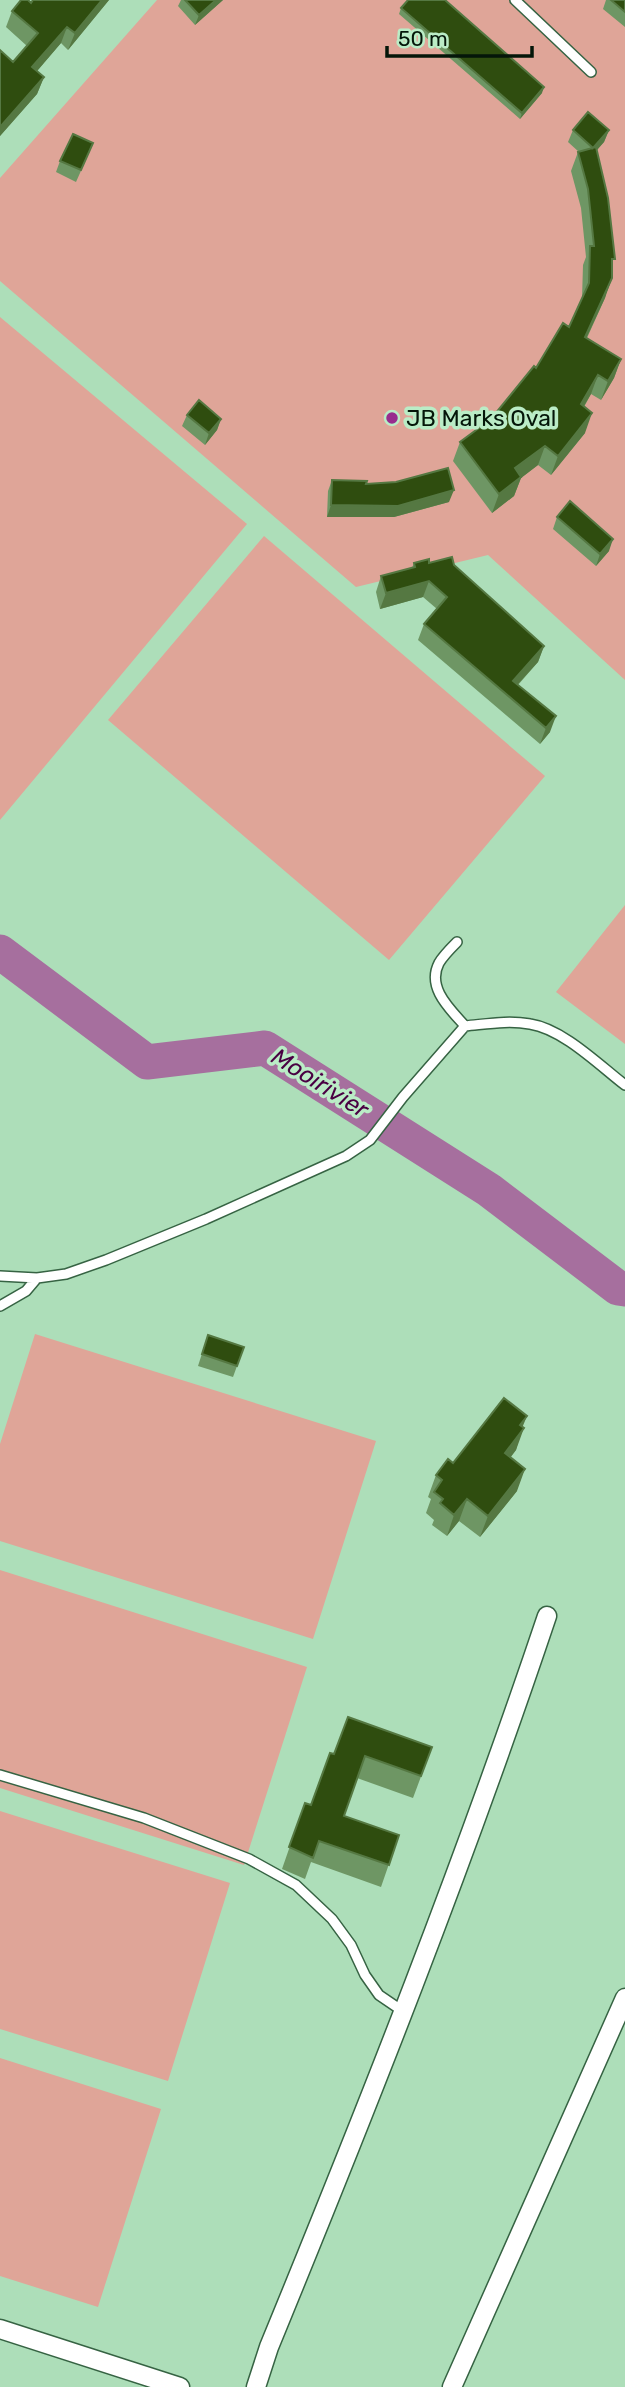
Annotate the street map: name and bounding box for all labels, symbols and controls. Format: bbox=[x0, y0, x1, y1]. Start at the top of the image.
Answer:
scale bar bbox=[387, 14, 532, 58]
text: 50 m bbox=[398, 26, 448, 51]
place label: JB Marks Oval bbox=[406, 404, 556, 432]
marker: JB Marks Oval bbox=[384, 410, 400, 426]
water label: Mooirivier bbox=[266, 1042, 374, 1124]

